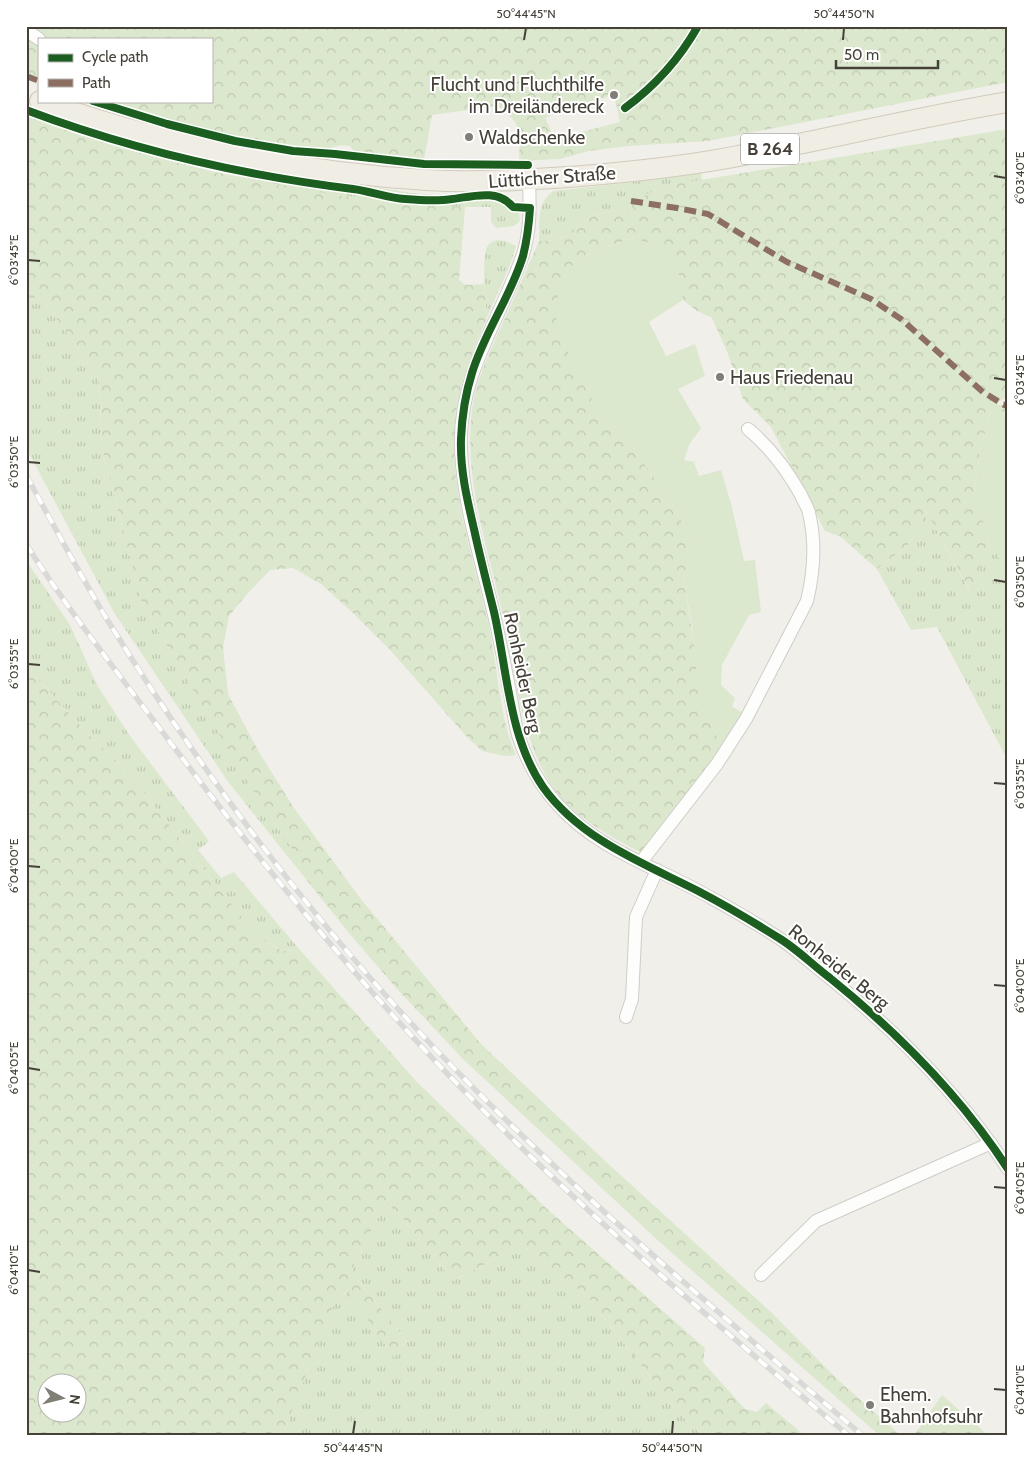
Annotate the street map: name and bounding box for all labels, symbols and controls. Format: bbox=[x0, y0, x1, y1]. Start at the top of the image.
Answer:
text: 50°44'45"N bbox=[496, 6, 556, 21]
text: 50°44'50"N bbox=[813, 6, 875, 21]
legend bbox=[38, 38, 212, 102]
scale bar bbox=[836, 38, 939, 70]
text: 50 m bbox=[844, 46, 879, 64]
text: Cycle path bbox=[82, 48, 148, 66]
place label: Flucht und Fluchthilfe im Dreiländereck bbox=[431, 73, 604, 118]
text: Path bbox=[82, 74, 111, 92]
marker: Flucht und Fluchthilfe im Dreiländereck bbox=[608, 89, 620, 101]
place label: Waldschenke bbox=[479, 126, 586, 149]
marker: Waldschenke bbox=[463, 131, 475, 143]
road number: B 264 bbox=[741, 134, 799, 164]
text: 6°03'40"E bbox=[1012, 151, 1027, 204]
street label: Lütticher Straße bbox=[487, 161, 617, 193]
text: 6°03'45"E bbox=[6, 234, 21, 285]
text: 6°03'45"E bbox=[1012, 354, 1027, 405]
place label: Haus Friedenau bbox=[730, 366, 853, 389]
marker: Haus Friedenau bbox=[714, 371, 726, 383]
text: 6°03'50"E bbox=[6, 435, 21, 488]
text: 6°03'50"E bbox=[1012, 555, 1027, 608]
street label: Ronheider Berg bbox=[499, 610, 547, 736]
text: 6°03'55"E bbox=[6, 638, 21, 689]
text: 6°03'55"E bbox=[1012, 758, 1027, 809]
text: 6°04'00"E bbox=[6, 838, 21, 893]
street label: Ronheider Berg bbox=[784, 919, 895, 1015]
text: 6°04'00"E bbox=[1012, 958, 1027, 1013]
text: 6°04'05"E bbox=[6, 1041, 21, 1094]
text: 6°04'05"E bbox=[1012, 1161, 1027, 1214]
text: 6°04'10"E bbox=[6, 1245, 21, 1295]
text: 6°04'10"E bbox=[1012, 1365, 1027, 1415]
north arrow bbox=[38, 1374, 88, 1424]
place label: Ehem. Bahnhofsuhr bbox=[880, 1383, 982, 1428]
text: N bbox=[65, 1394, 84, 1406]
marker: Ehem. Bahnhofsuhr bbox=[864, 1399, 876, 1411]
text: 50°44'45"N bbox=[323, 1440, 383, 1455]
text: 50°44'50"N bbox=[641, 1440, 703, 1455]

